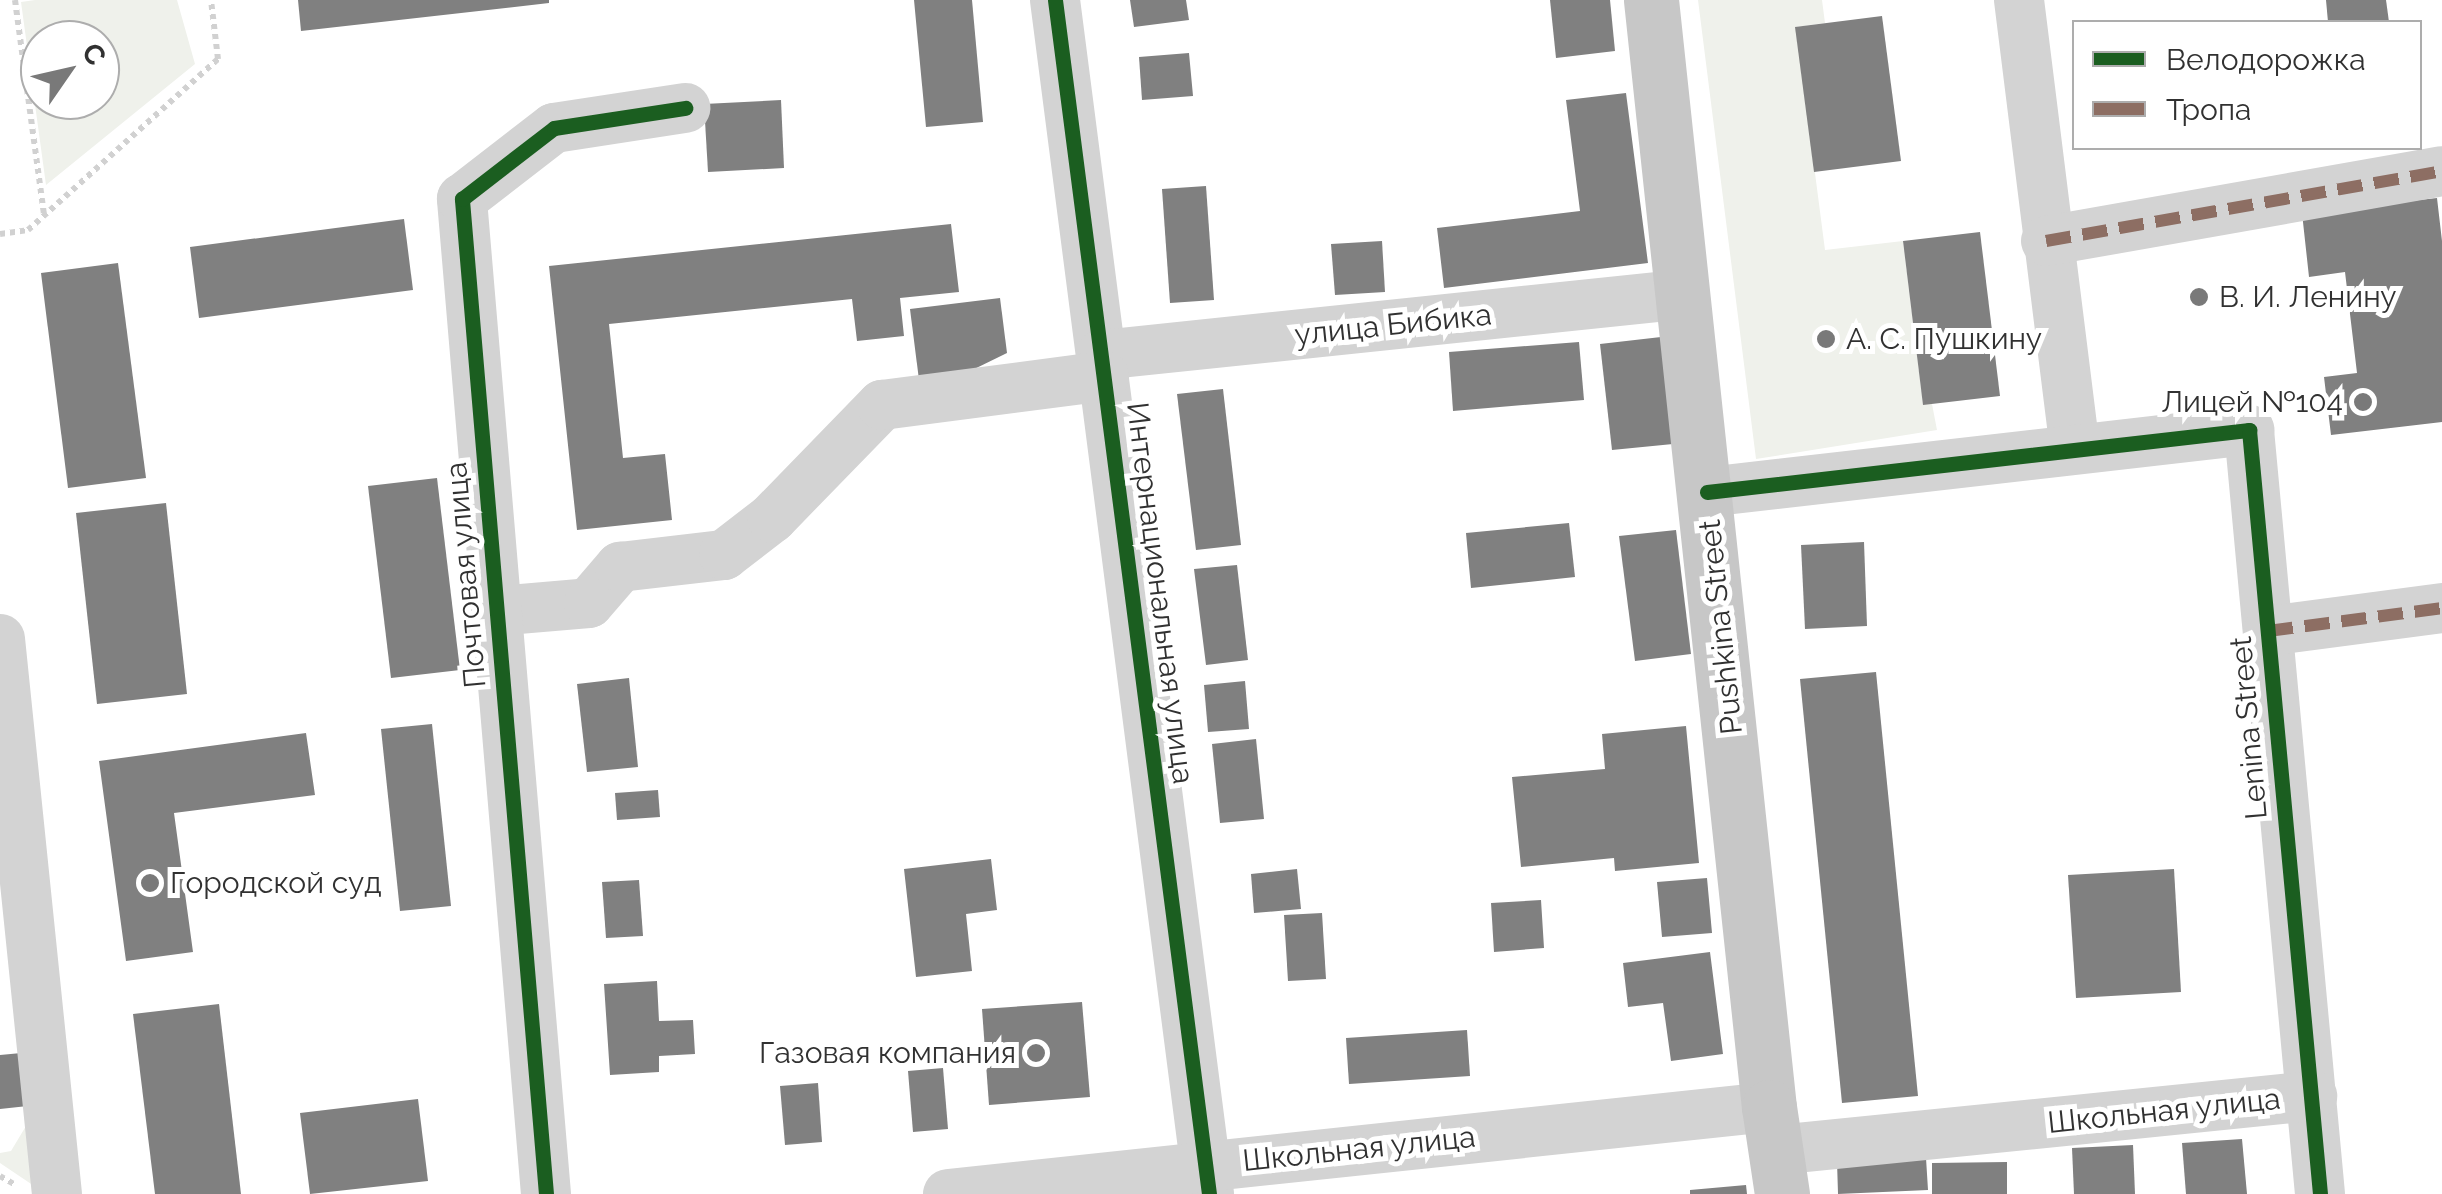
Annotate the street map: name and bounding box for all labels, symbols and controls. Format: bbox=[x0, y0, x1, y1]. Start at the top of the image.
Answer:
north arrow bbox=[20, 20, 120, 120]
legend bbox=[2072, 20, 2422, 150]
text: С bbox=[75, 37, 113, 71]
text: Велодорожка bbox=[2166, 42, 2366, 77]
text: Тропа bbox=[2166, 92, 2251, 127]
place label: В. И. Ленину bbox=[2219, 279, 2397, 315]
marker: В. И. Ленину bbox=[2188, 286, 2210, 308]
street label: улица Бибика bbox=[1293, 297, 1493, 353]
place label: А. С. Пушкину bbox=[1846, 321, 2042, 357]
marker: А. С. Пушкину bbox=[1815, 328, 1837, 350]
place label: Лицей №104 bbox=[2161, 384, 2343, 420]
marker: Лицей №104 bbox=[2352, 391, 2374, 413]
street label: Интернациональная улица bbox=[1119, 400, 1201, 786]
street label: Почтовая улица bbox=[438, 460, 494, 690]
street label: Pushkina Street bbox=[1692, 518, 1750, 736]
street label: Lenina Street bbox=[2223, 635, 2275, 821]
place label: Городской суд bbox=[170, 865, 382, 901]
marker: Городской суд bbox=[139, 872, 161, 894]
place label: Газовая компания bbox=[759, 1035, 1016, 1071]
marker: Газовая компания bbox=[1025, 1042, 1047, 1064]
street label: Школьная улица bbox=[2045, 1081, 2283, 1141]
street label: Школьная улица bbox=[1240, 1119, 1478, 1179]

